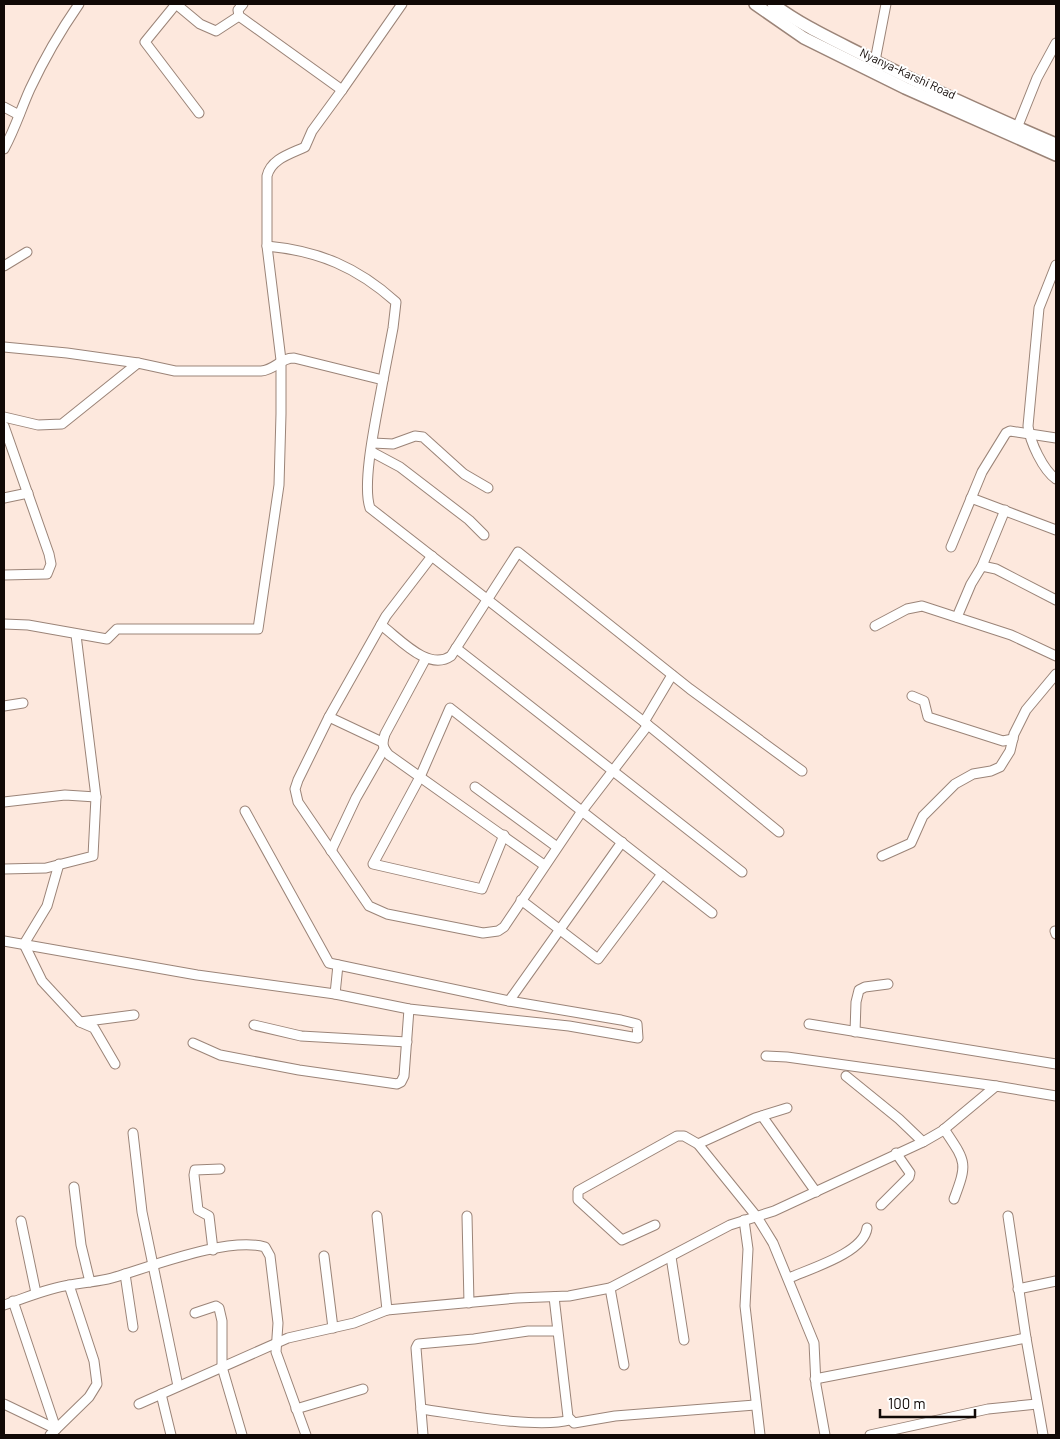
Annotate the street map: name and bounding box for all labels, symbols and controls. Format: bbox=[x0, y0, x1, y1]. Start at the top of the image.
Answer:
street label: Nyanya-Karshi Road bbox=[858, 45, 958, 101]
scale bar bbox=[880, 1386, 975, 1418]
text: 100 m bbox=[888, 1394, 926, 1412]

